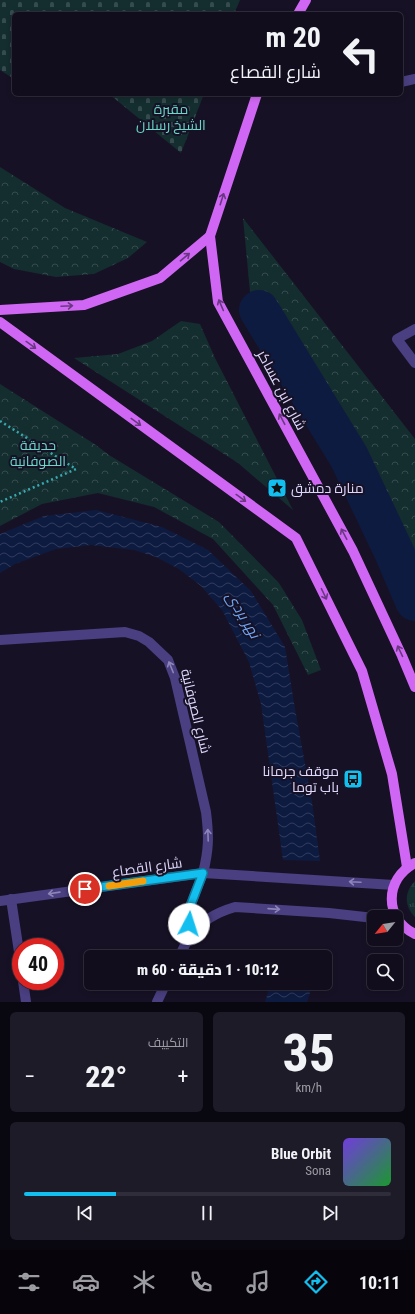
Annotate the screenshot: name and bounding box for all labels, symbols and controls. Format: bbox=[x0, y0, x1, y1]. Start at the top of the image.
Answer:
text: 20 m bbox=[265, 21, 321, 54]
icon: left bbox=[335, 28, 387, 80]
text: شارع القصاع bbox=[230, 61, 321, 82]
park label: مقبرة الشيخ رسلان bbox=[136, 101, 206, 134]
one-way arrow bbox=[219, 193, 226, 206]
one-way arrow bbox=[179, 253, 190, 262]
one-way arrow bbox=[216, 299, 224, 311]
one-way arrow bbox=[60, 302, 73, 309]
one-way arrow bbox=[26, 341, 37, 349]
street label: شارع ابن عساكر bbox=[253, 346, 310, 433]
one-way arrow bbox=[278, 413, 285, 425]
one-way arrow bbox=[131, 417, 142, 426]
park label: حديقة الصوفانية bbox=[10, 437, 66, 469]
place icon: منارة دمشق bbox=[266, 477, 288, 499]
place label: منارة دمشق bbox=[291, 480, 364, 497]
one-way arrow bbox=[236, 494, 247, 502]
one-way arrow bbox=[339, 528, 347, 540]
one-way arrow bbox=[321, 588, 328, 600]
water label: نهر بردى bbox=[222, 589, 265, 643]
one-way arrow bbox=[396, 645, 403, 657]
one-way arrow bbox=[166, 662, 174, 674]
street label: شارع الصوفانية bbox=[177, 667, 214, 755]
place label: موقف جرمانا باب توما bbox=[262, 763, 339, 795]
bus stop icon: موقف جرمانا باب توما bbox=[342, 768, 364, 790]
one-way arrow bbox=[204, 829, 212, 842]
street label: شارع القصاع bbox=[111, 854, 183, 881]
pin bbox=[68, 872, 102, 906]
icon: arrive bbox=[74, 878, 96, 900]
one-way arrow bbox=[349, 879, 362, 886]
one-way arrow bbox=[47, 889, 60, 897]
position arrow bbox=[168, 903, 210, 945]
one-way arrow bbox=[267, 906, 280, 913]
north arrow bbox=[367, 910, 403, 946]
map controls bbox=[367, 910, 403, 990]
speed limit sign: 40 bbox=[12, 938, 64, 990]
button: search bbox=[367, 954, 403, 990]
text: 10:12 · 1 دقيقة · 60 m bbox=[137, 961, 279, 979]
text: 35 bbox=[282, 1023, 335, 1084]
text: التكييف bbox=[148, 1035, 189, 1050]
text: 22° bbox=[85, 1059, 127, 1094]
text: − bbox=[24, 1064, 35, 1089]
text: + bbox=[178, 1064, 188, 1089]
text: km/h bbox=[295, 1080, 322, 1095]
text: Blue Orbit bbox=[271, 1145, 331, 1163]
text: Sona bbox=[305, 1163, 331, 1178]
icon: previous bbox=[74, 1202, 96, 1224]
icon: pause bbox=[196, 1202, 218, 1224]
icon: next bbox=[319, 1202, 341, 1224]
icon: filters bbox=[15, 1268, 43, 1296]
icon: car bbox=[72, 1268, 100, 1296]
icon: climate bbox=[130, 1268, 158, 1296]
icon: phone bbox=[187, 1268, 215, 1296]
icon: music bbox=[244, 1268, 272, 1296]
icon: directions bbox=[302, 1268, 330, 1296]
text: 10:11 bbox=[359, 1272, 400, 1293]

